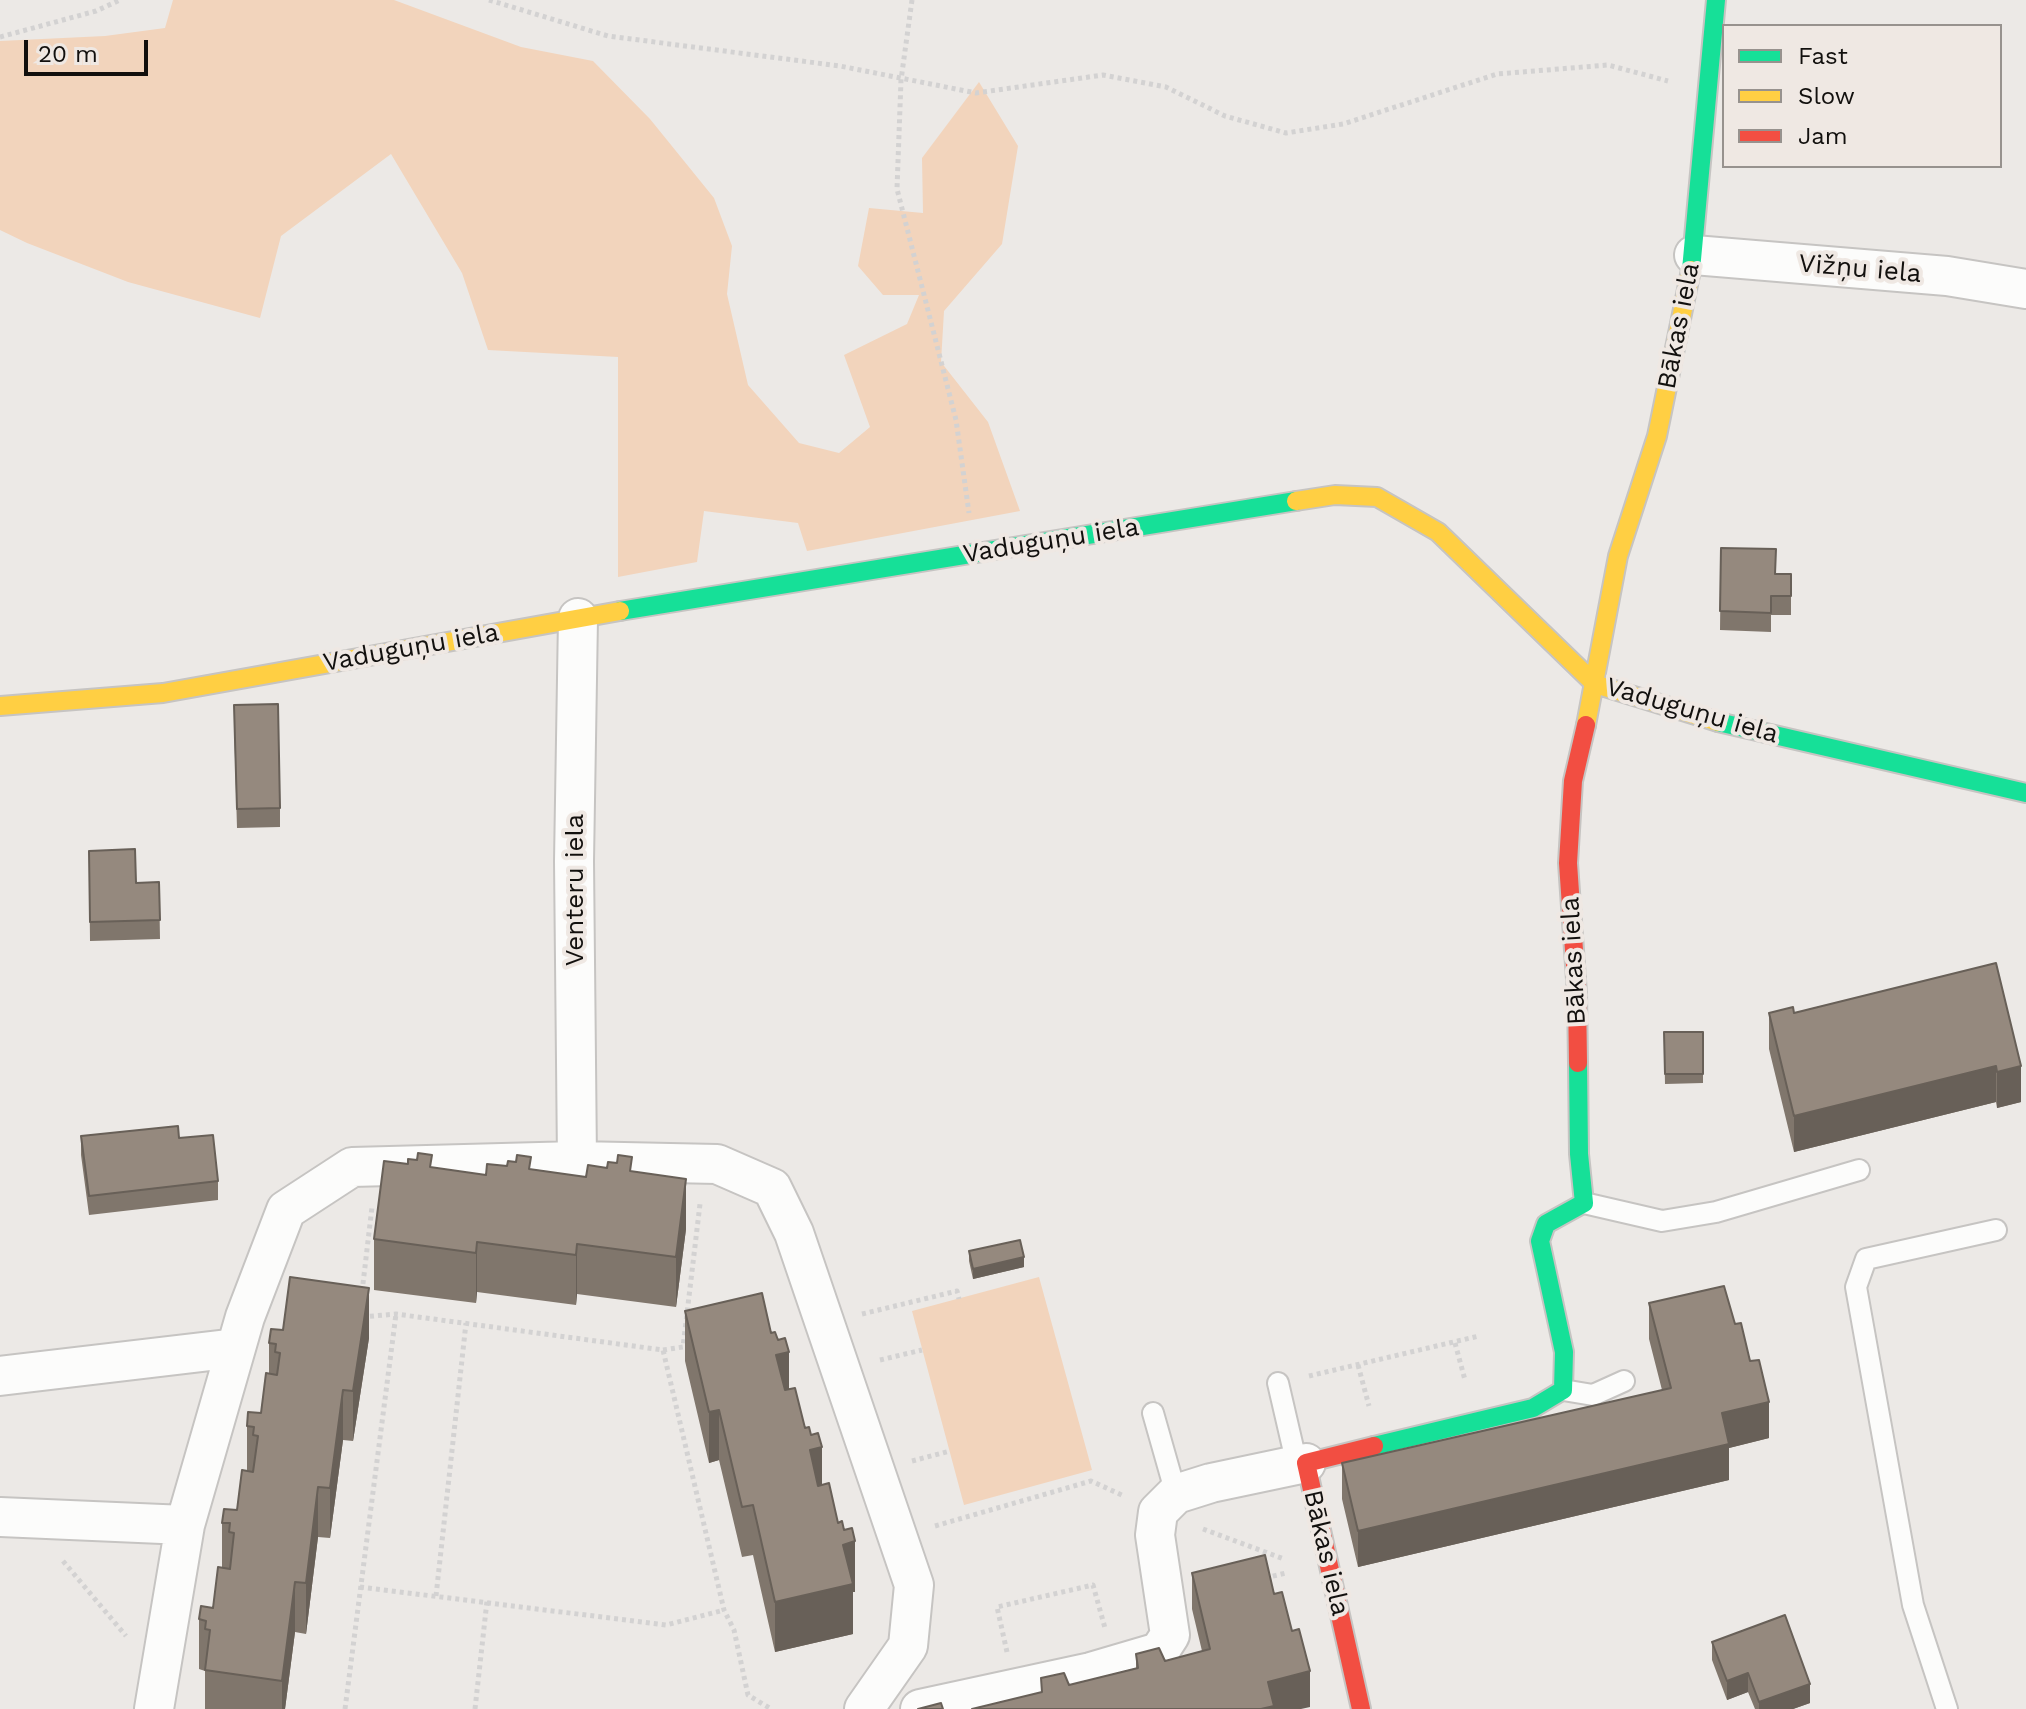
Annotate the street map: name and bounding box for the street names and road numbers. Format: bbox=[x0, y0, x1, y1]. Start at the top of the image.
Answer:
street label: Vižņu iela bbox=[1797, 248, 1923, 290]
street label: Bākas iela bbox=[1651, 260, 1707, 392]
street label: Vaduguņu iela bbox=[961, 512, 1141, 570]
street label: Vaduguņu iela bbox=[321, 617, 501, 679]
street label: Vaduguņu iela bbox=[1602, 671, 1782, 751]
street label: Venteru iela bbox=[559, 814, 591, 966]
street label: Bākas iela bbox=[1555, 896, 1593, 1026]
street label: Bākas iela bbox=[1296, 1487, 1356, 1619]

